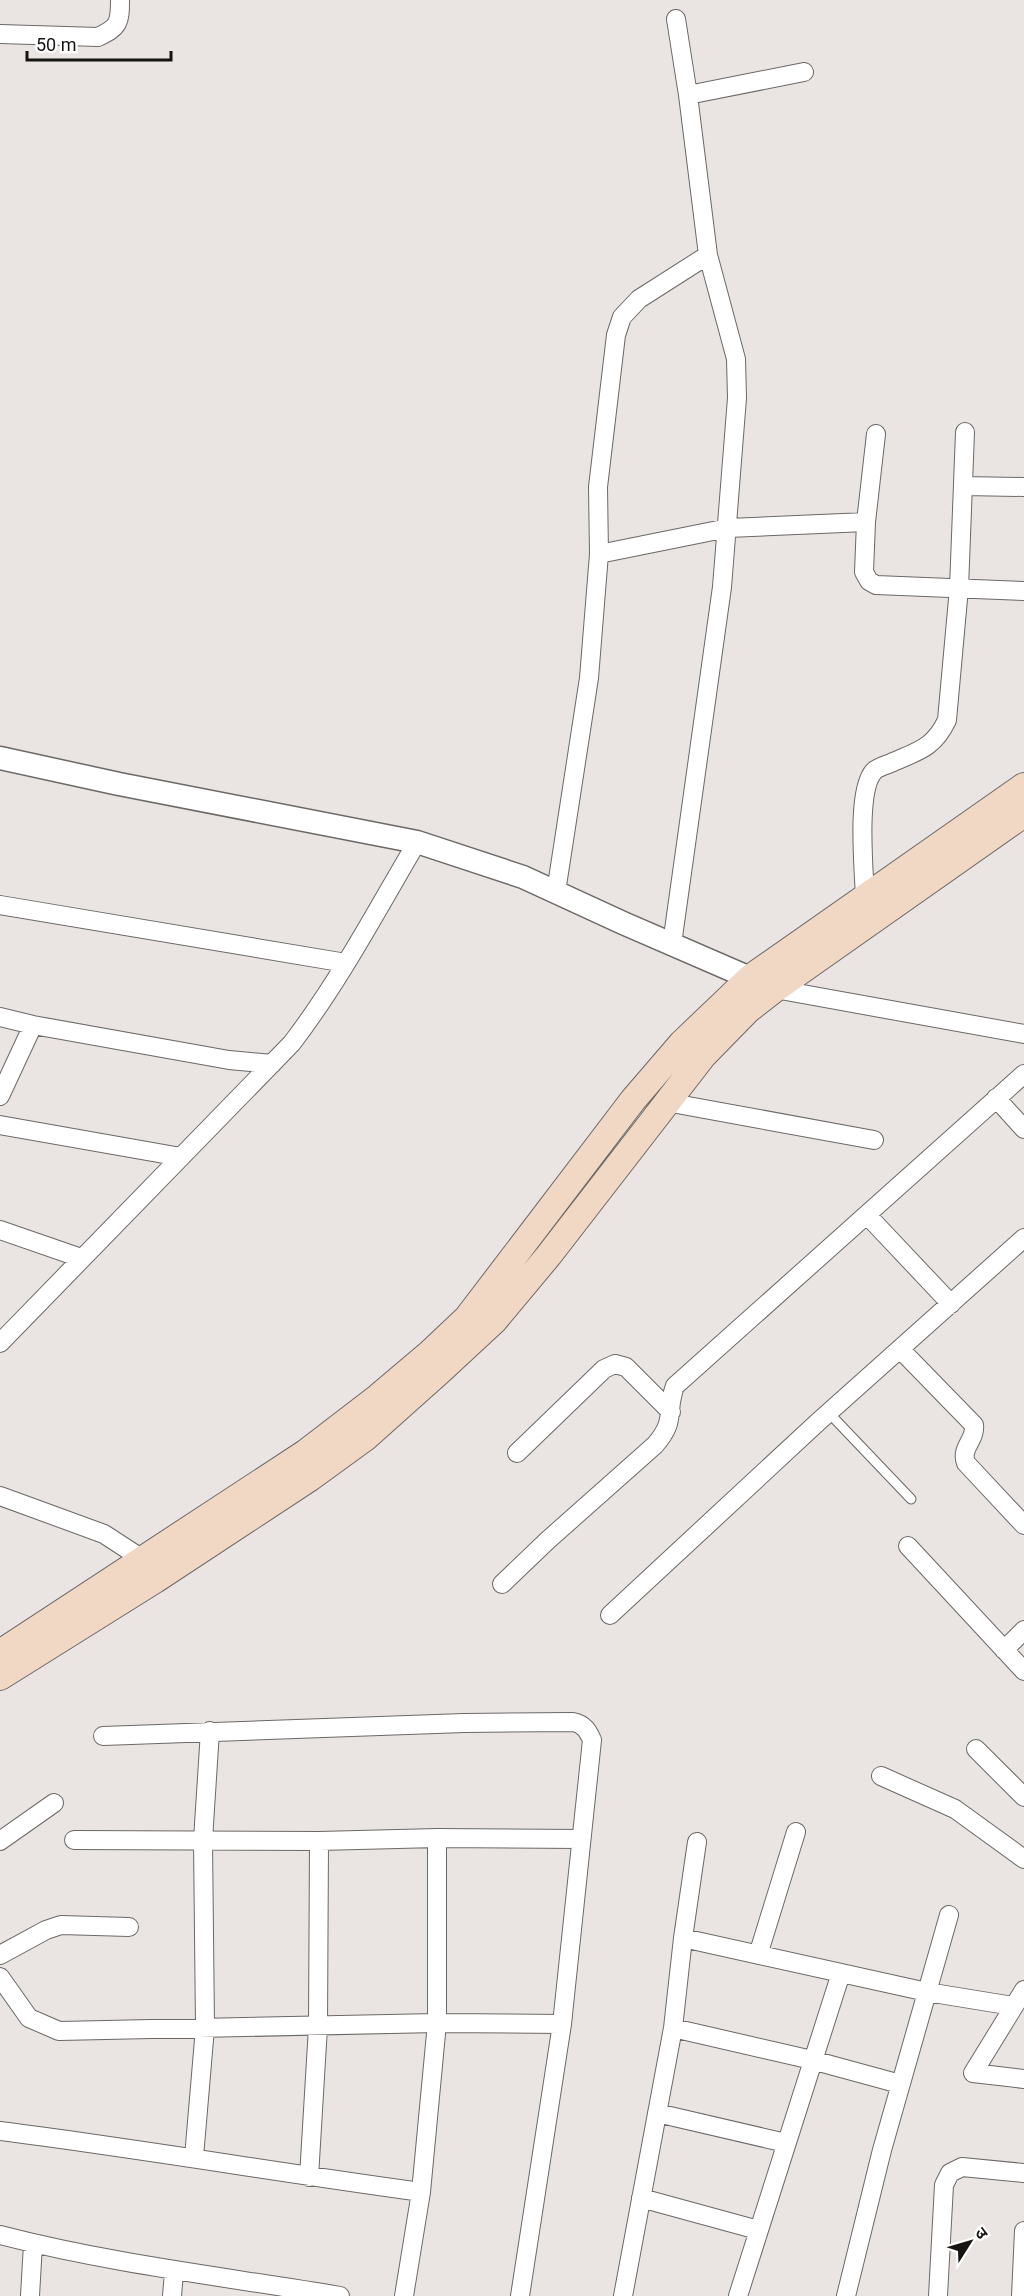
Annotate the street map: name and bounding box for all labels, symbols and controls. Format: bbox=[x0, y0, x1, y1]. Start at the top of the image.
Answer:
scale bar bbox=[27, 24, 171, 62]
text: 50 m bbox=[36, 34, 76, 55]
north arrow bbox=[940, 2212, 1000, 2272]
text: उ bbox=[971, 2224, 992, 2243]

